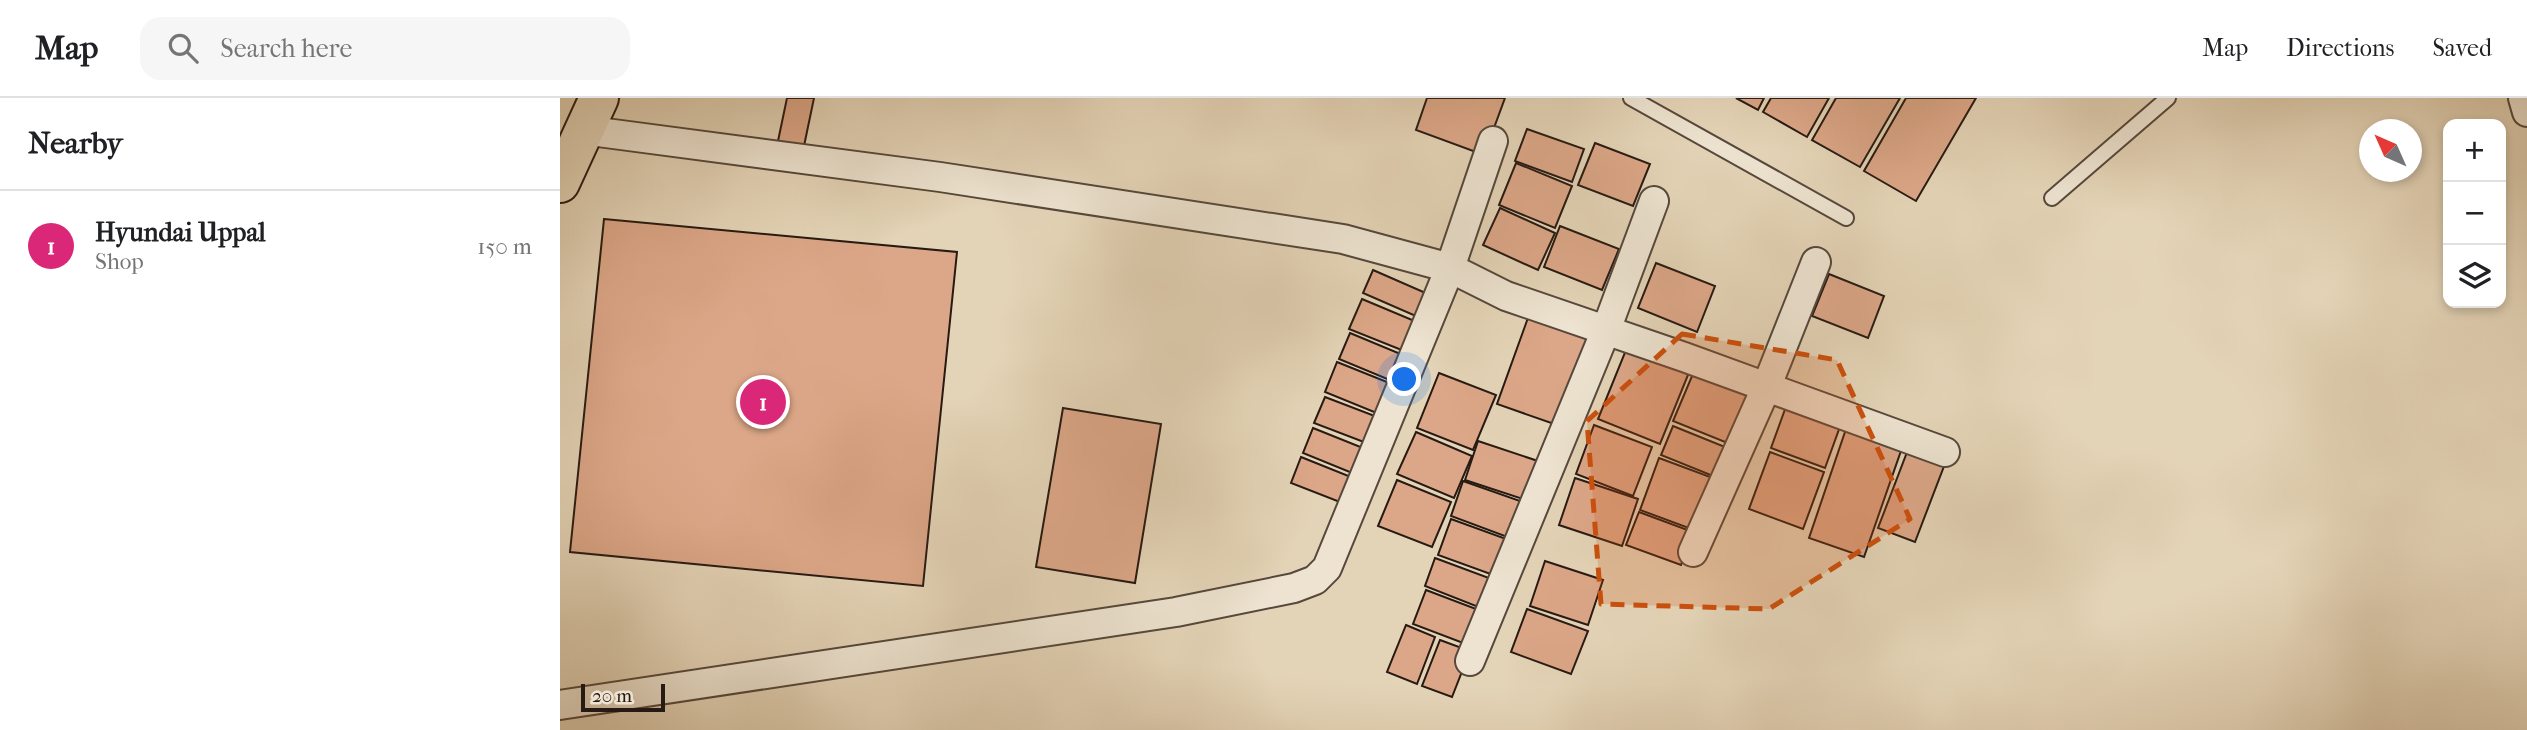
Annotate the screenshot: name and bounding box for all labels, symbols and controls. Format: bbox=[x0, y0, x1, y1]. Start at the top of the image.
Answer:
search box bbox=[140, 17, 630, 80]
text: Map bbox=[35, 29, 98, 68]
icon: search bbox=[164, 29, 202, 67]
text: Search here bbox=[220, 33, 352, 64]
text: Map bbox=[2202, 34, 2248, 62]
text: Directions bbox=[2286, 34, 2394, 62]
text: Saved bbox=[2432, 34, 2492, 62]
north arrow bbox=[2359, 119, 2422, 182]
map controls bbox=[2443, 119, 2506, 308]
button: + bbox=[2443, 119, 2506, 182]
text: Nearby bbox=[28, 126, 123, 161]
button: − bbox=[2443, 182, 2506, 245]
text: Hyundai Uppal bbox=[95, 217, 266, 248]
text: 1 bbox=[47, 233, 55, 260]
text: 150 m bbox=[477, 233, 532, 260]
button: layers bbox=[2443, 245, 2506, 308]
text: Shop bbox=[95, 248, 144, 275]
your location bbox=[1387, 362, 1421, 396]
pin: 1 bbox=[740, 376, 786, 428]
scale bar bbox=[581, 681, 665, 713]
text: 20 m bbox=[592, 685, 632, 707]

